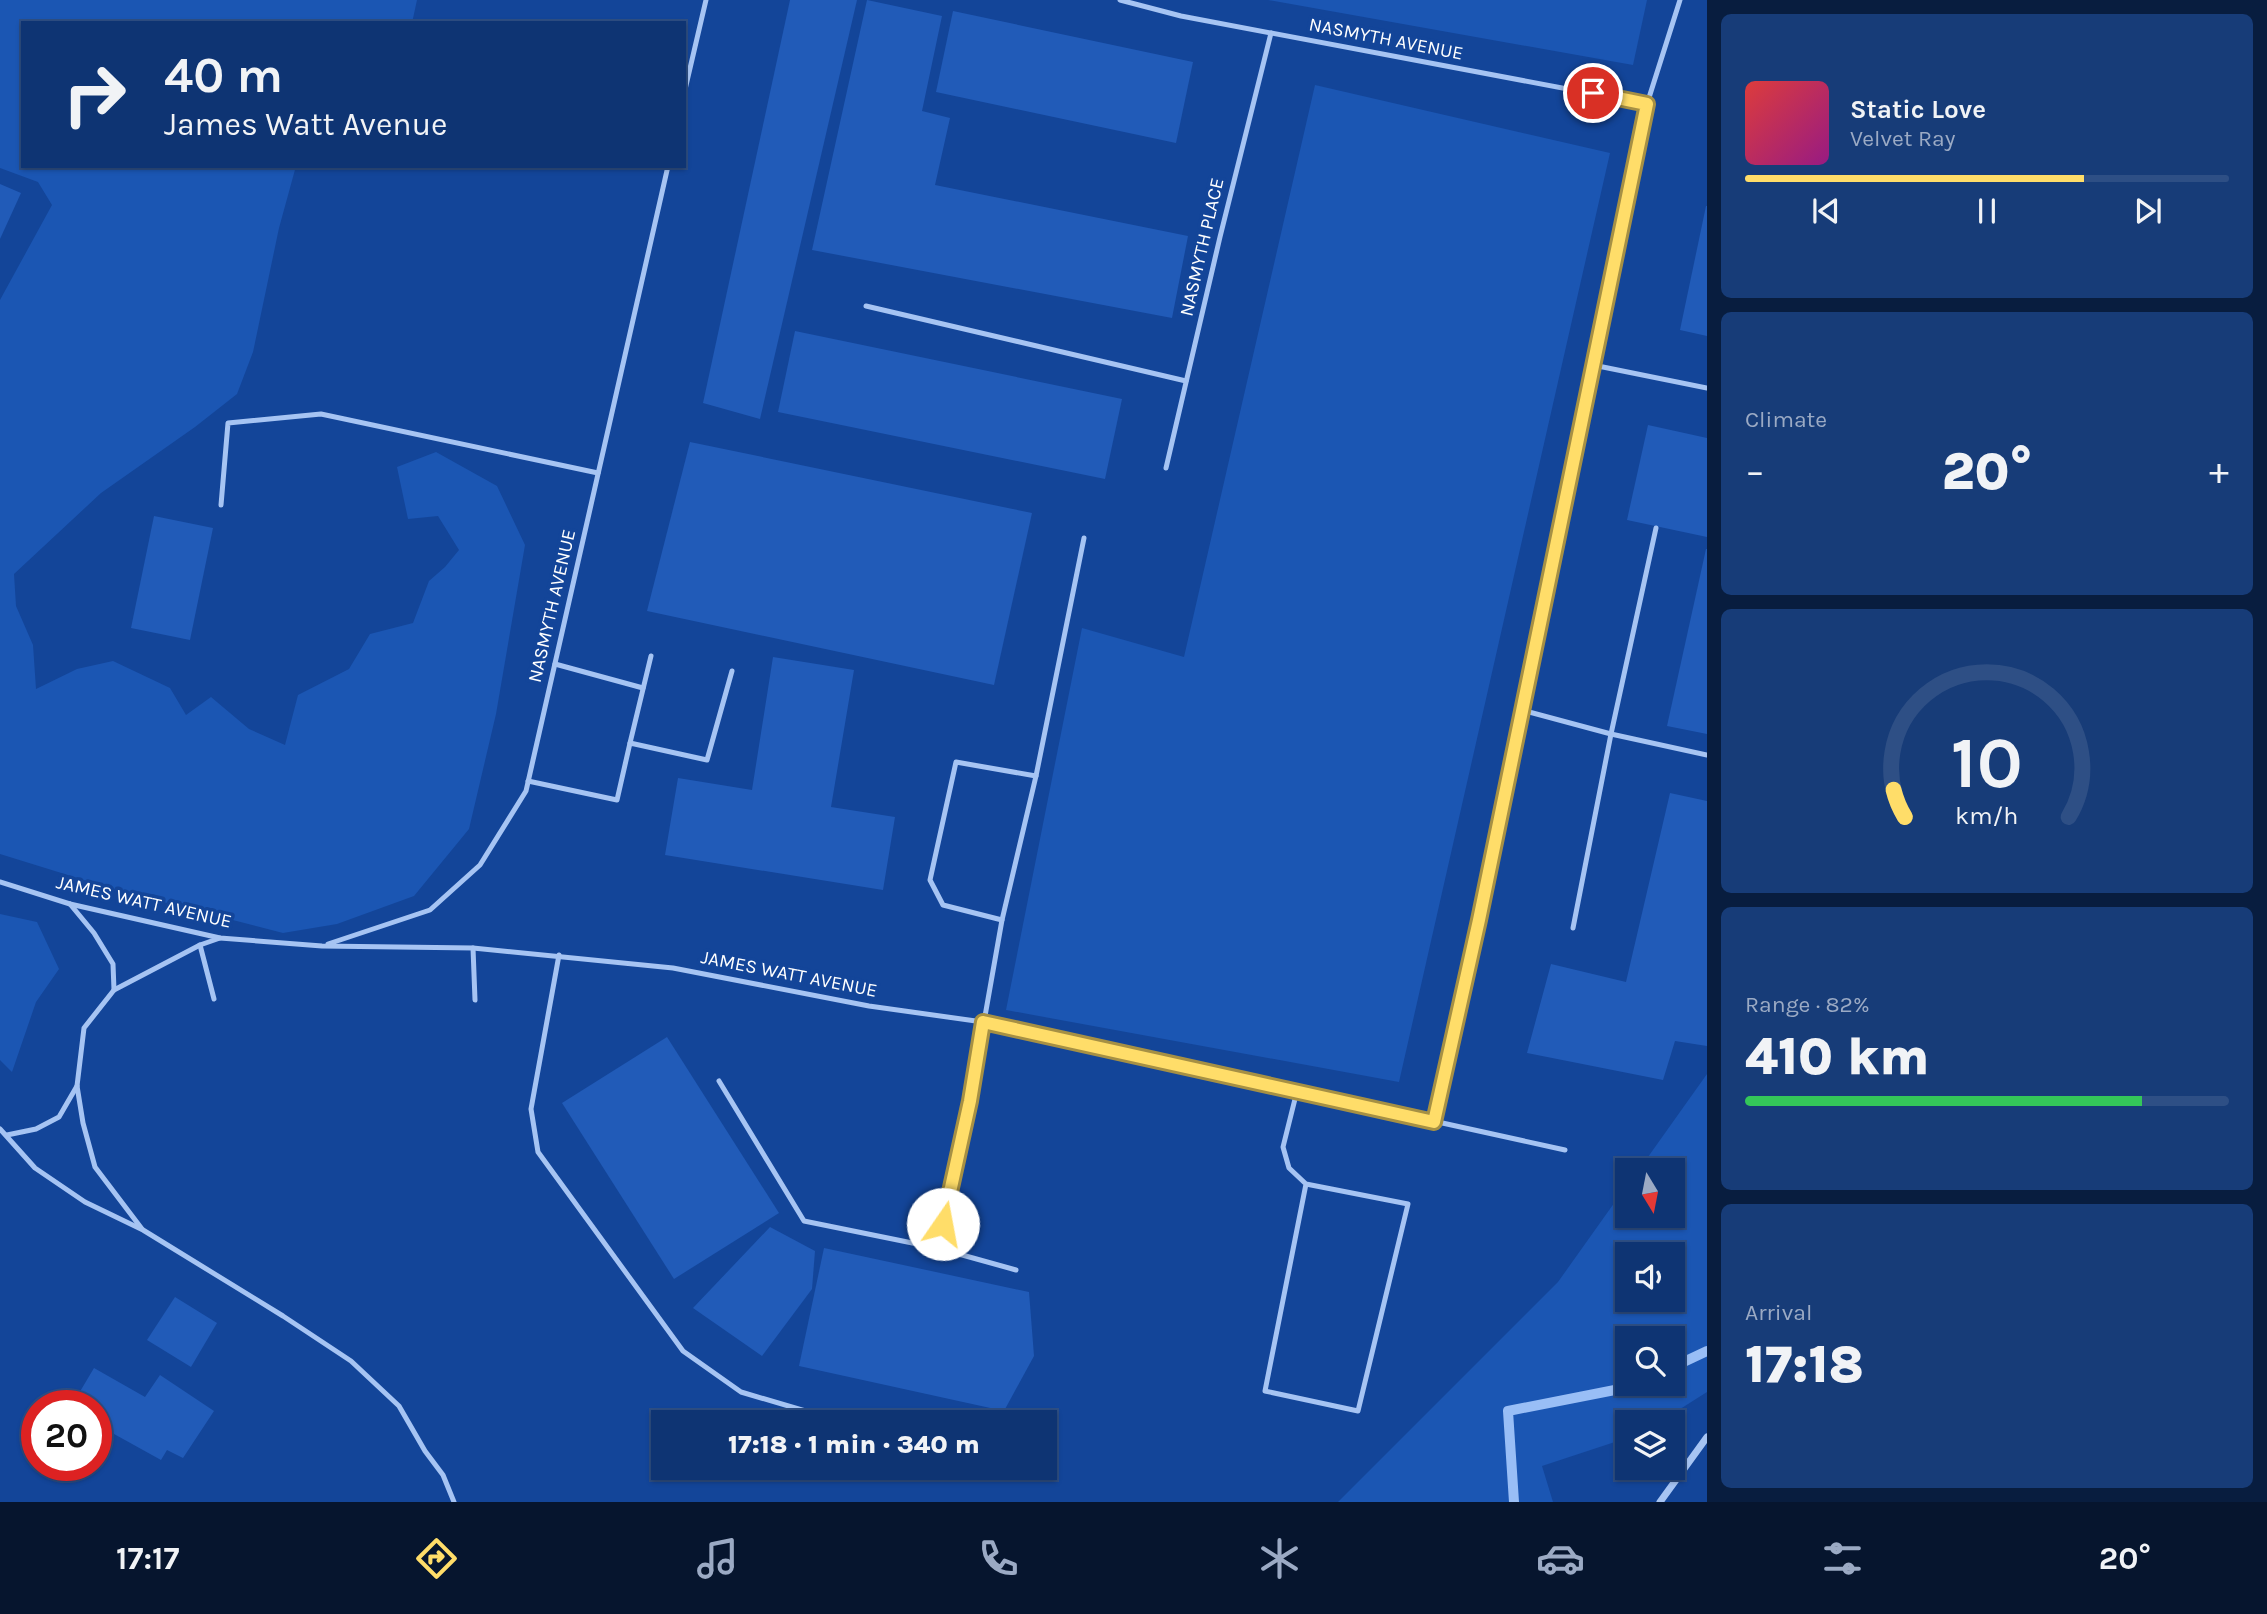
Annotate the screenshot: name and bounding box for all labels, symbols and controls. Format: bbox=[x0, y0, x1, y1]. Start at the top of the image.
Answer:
street label: NASMYTH AVENUE bbox=[1307, 13, 1465, 65]
text: 40 m bbox=[164, 47, 283, 104]
icon: right bbox=[49, 49, 140, 140]
pin bbox=[1563, 63, 1623, 123]
icon: arrive bbox=[1574, 74, 1612, 112]
text: Static Love bbox=[1850, 94, 1986, 125]
text: James Watt Avenue bbox=[164, 106, 448, 143]
text: Velvet Ray bbox=[1850, 125, 1955, 152]
street label: NASMYTH PLACE bbox=[1175, 176, 1229, 318]
icon: previous bbox=[1807, 192, 1845, 230]
icon: pause bbox=[1968, 192, 2006, 230]
icon: next bbox=[2129, 192, 2167, 230]
text: Climate bbox=[1745, 406, 1827, 433]
text: 20° bbox=[1942, 441, 2032, 502]
text: − bbox=[1745, 449, 1765, 494]
text: + bbox=[2209, 449, 2229, 494]
street label: NASMYTH AVENUE bbox=[524, 527, 580, 685]
text: 10 bbox=[1951, 720, 2023, 805]
text: km/h bbox=[1955, 801, 2019, 830]
street label: JAMES WATT AVENUE bbox=[54, 871, 234, 933]
street label: JAMES WATT AVENUE bbox=[699, 946, 879, 1002]
text: Range · 82% bbox=[1745, 991, 1870, 1018]
text: 410 km bbox=[1745, 1026, 1929, 1087]
north arrow bbox=[1615, 1158, 1685, 1228]
map controls bbox=[1615, 1158, 1685, 1480]
position arrow bbox=[906, 1187, 980, 1261]
button: sound bbox=[1615, 1242, 1685, 1312]
text: Arrival bbox=[1745, 1299, 1812, 1326]
button: search bbox=[1615, 1326, 1685, 1396]
text: 17:18 bbox=[1745, 1334, 1864, 1395]
speed limit sign: 20 bbox=[21, 1390, 112, 1481]
button: layers bbox=[1615, 1410, 1685, 1480]
text: 17:18 · 1 min · 340 m bbox=[728, 1429, 980, 1460]
icon: directions bbox=[412, 1534, 461, 1583]
icon: music bbox=[693, 1534, 742, 1583]
icon: phone bbox=[974, 1534, 1023, 1583]
icon: climate bbox=[1255, 1534, 1304, 1583]
icon: car bbox=[1536, 1534, 1585, 1583]
icon: filters bbox=[1818, 1534, 1867, 1583]
text: 17:17 bbox=[116, 1540, 179, 1577]
text: 20° bbox=[2099, 1540, 2151, 1577]

